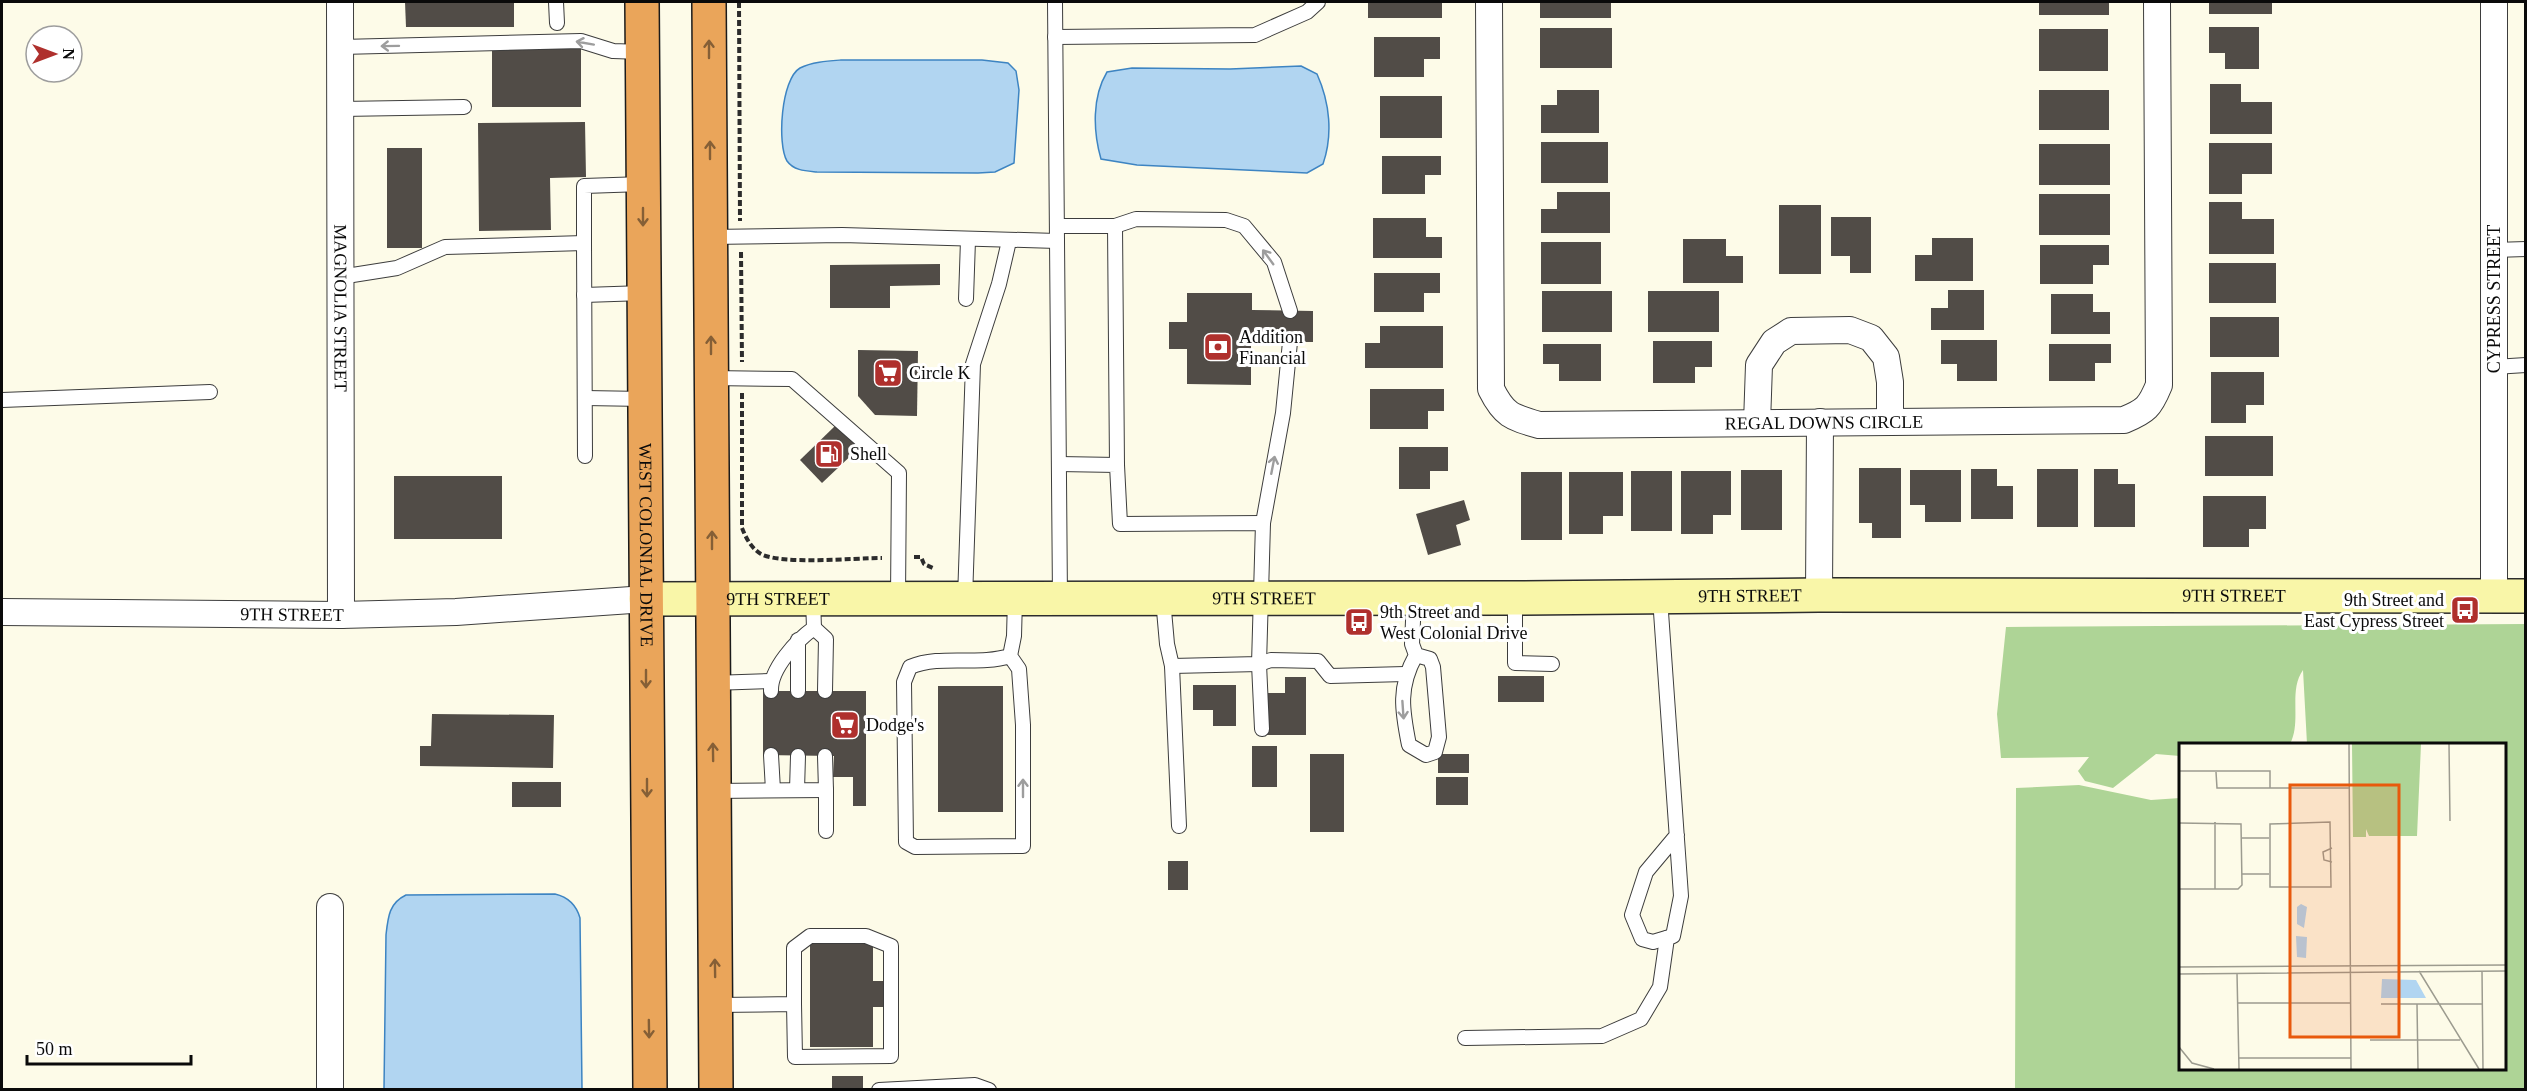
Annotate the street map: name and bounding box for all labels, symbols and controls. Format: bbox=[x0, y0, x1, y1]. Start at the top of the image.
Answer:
north arrow bbox=[24, 24, 84, 84]
one-way arrow bbox=[576, 38, 595, 49]
one-way arrow bbox=[381, 40, 401, 51]
one-way arrow bbox=[703, 40, 715, 60]
text: N bbox=[60, 48, 77, 60]
one-way arrow bbox=[704, 141, 716, 161]
one-way arrow bbox=[637, 207, 649, 227]
street label: MAGNOLIA STREET bbox=[330, 224, 351, 392]
street label: CYPRESS STREET bbox=[2484, 225, 2504, 373]
one-way arrow bbox=[1262, 249, 1274, 265]
place label: Addition Financial bbox=[1239, 327, 1306, 368]
bank icon: Addition Financial bbox=[1202, 331, 1234, 363]
one-way arrow bbox=[705, 336, 717, 356]
supermarket icon: Circle K bbox=[872, 357, 904, 389]
place label: Circle K bbox=[909, 363, 970, 383]
street label: REGAL DOWNS CIRCLE bbox=[1725, 412, 1923, 433]
fuel station icon: Shell bbox=[813, 438, 845, 470]
street label: WEST COLONIAL DRIVE bbox=[635, 443, 657, 647]
place label: Shell bbox=[850, 444, 887, 464]
one-way arrow bbox=[1268, 456, 1279, 475]
one-way arrow bbox=[706, 531, 717, 551]
street label: 9TH STREET bbox=[1698, 585, 1802, 606]
street label: 9TH STREET bbox=[2182, 586, 2286, 606]
street label: 9TH STREET bbox=[1212, 588, 1316, 608]
street label: 9TH STREET bbox=[726, 589, 830, 609]
place label: 9th Street and East Cypress Street bbox=[2304, 590, 2444, 631]
bus stop icon: 9th Street and East Cypress Street bbox=[2449, 594, 2481, 626]
place label: 9th Street and West Colonial Drive bbox=[1380, 602, 1528, 643]
street label: 9TH STREET bbox=[240, 604, 344, 625]
bus stop icon: 9th Street and West Colonial Drive bbox=[1343, 606, 1375, 638]
one-way arrow bbox=[640, 668, 652, 688]
one-way arrow bbox=[1398, 700, 1409, 720]
supermarket icon: Dodge's bbox=[829, 709, 861, 741]
place label: Dodge's bbox=[866, 715, 924, 735]
one-way arrow bbox=[707, 743, 719, 763]
inset map bbox=[2179, 743, 2506, 1070]
one-way arrow bbox=[641, 777, 653, 797]
one-way arrow bbox=[1017, 778, 1029, 798]
one-way arrow bbox=[709, 959, 721, 979]
one-way arrow bbox=[643, 1019, 655, 1039]
scale bar bbox=[27, 1028, 190, 1066]
text: 50 m bbox=[36, 1039, 73, 1059]

